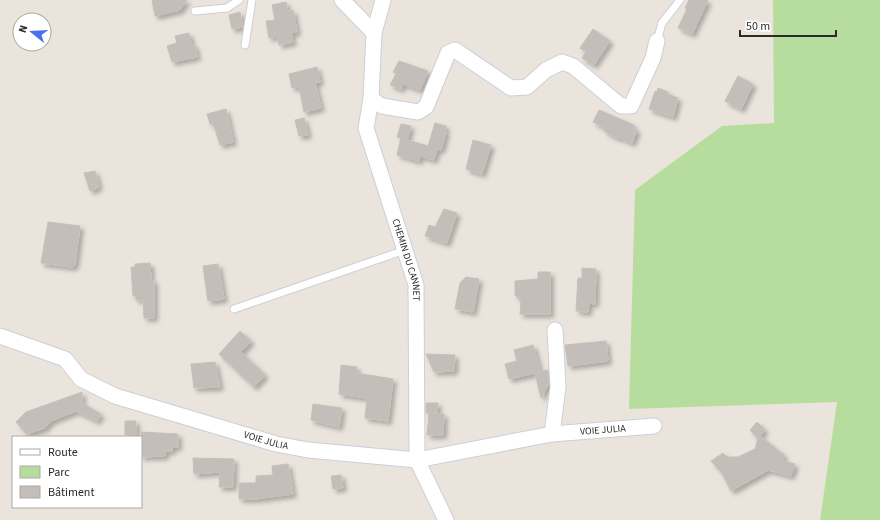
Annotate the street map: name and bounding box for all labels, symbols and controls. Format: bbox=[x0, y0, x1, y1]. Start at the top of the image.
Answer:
north arrow bbox=[12, 12, 52, 52]
scale bar bbox=[740, 12, 836, 38]
text: 50 m bbox=[746, 18, 770, 35]
text: N bbox=[15, 23, 31, 35]
street label: CHEMIN DU CANNET bbox=[388, 217, 423, 302]
street label: VOIE JULIA bbox=[579, 421, 627, 439]
street label: VOIE JULIA bbox=[242, 428, 290, 453]
legend bbox=[12, 436, 142, 508]
text: Route bbox=[48, 444, 78, 461]
text: Parc bbox=[48, 464, 70, 481]
text: Bâtiment bbox=[48, 484, 94, 501]

